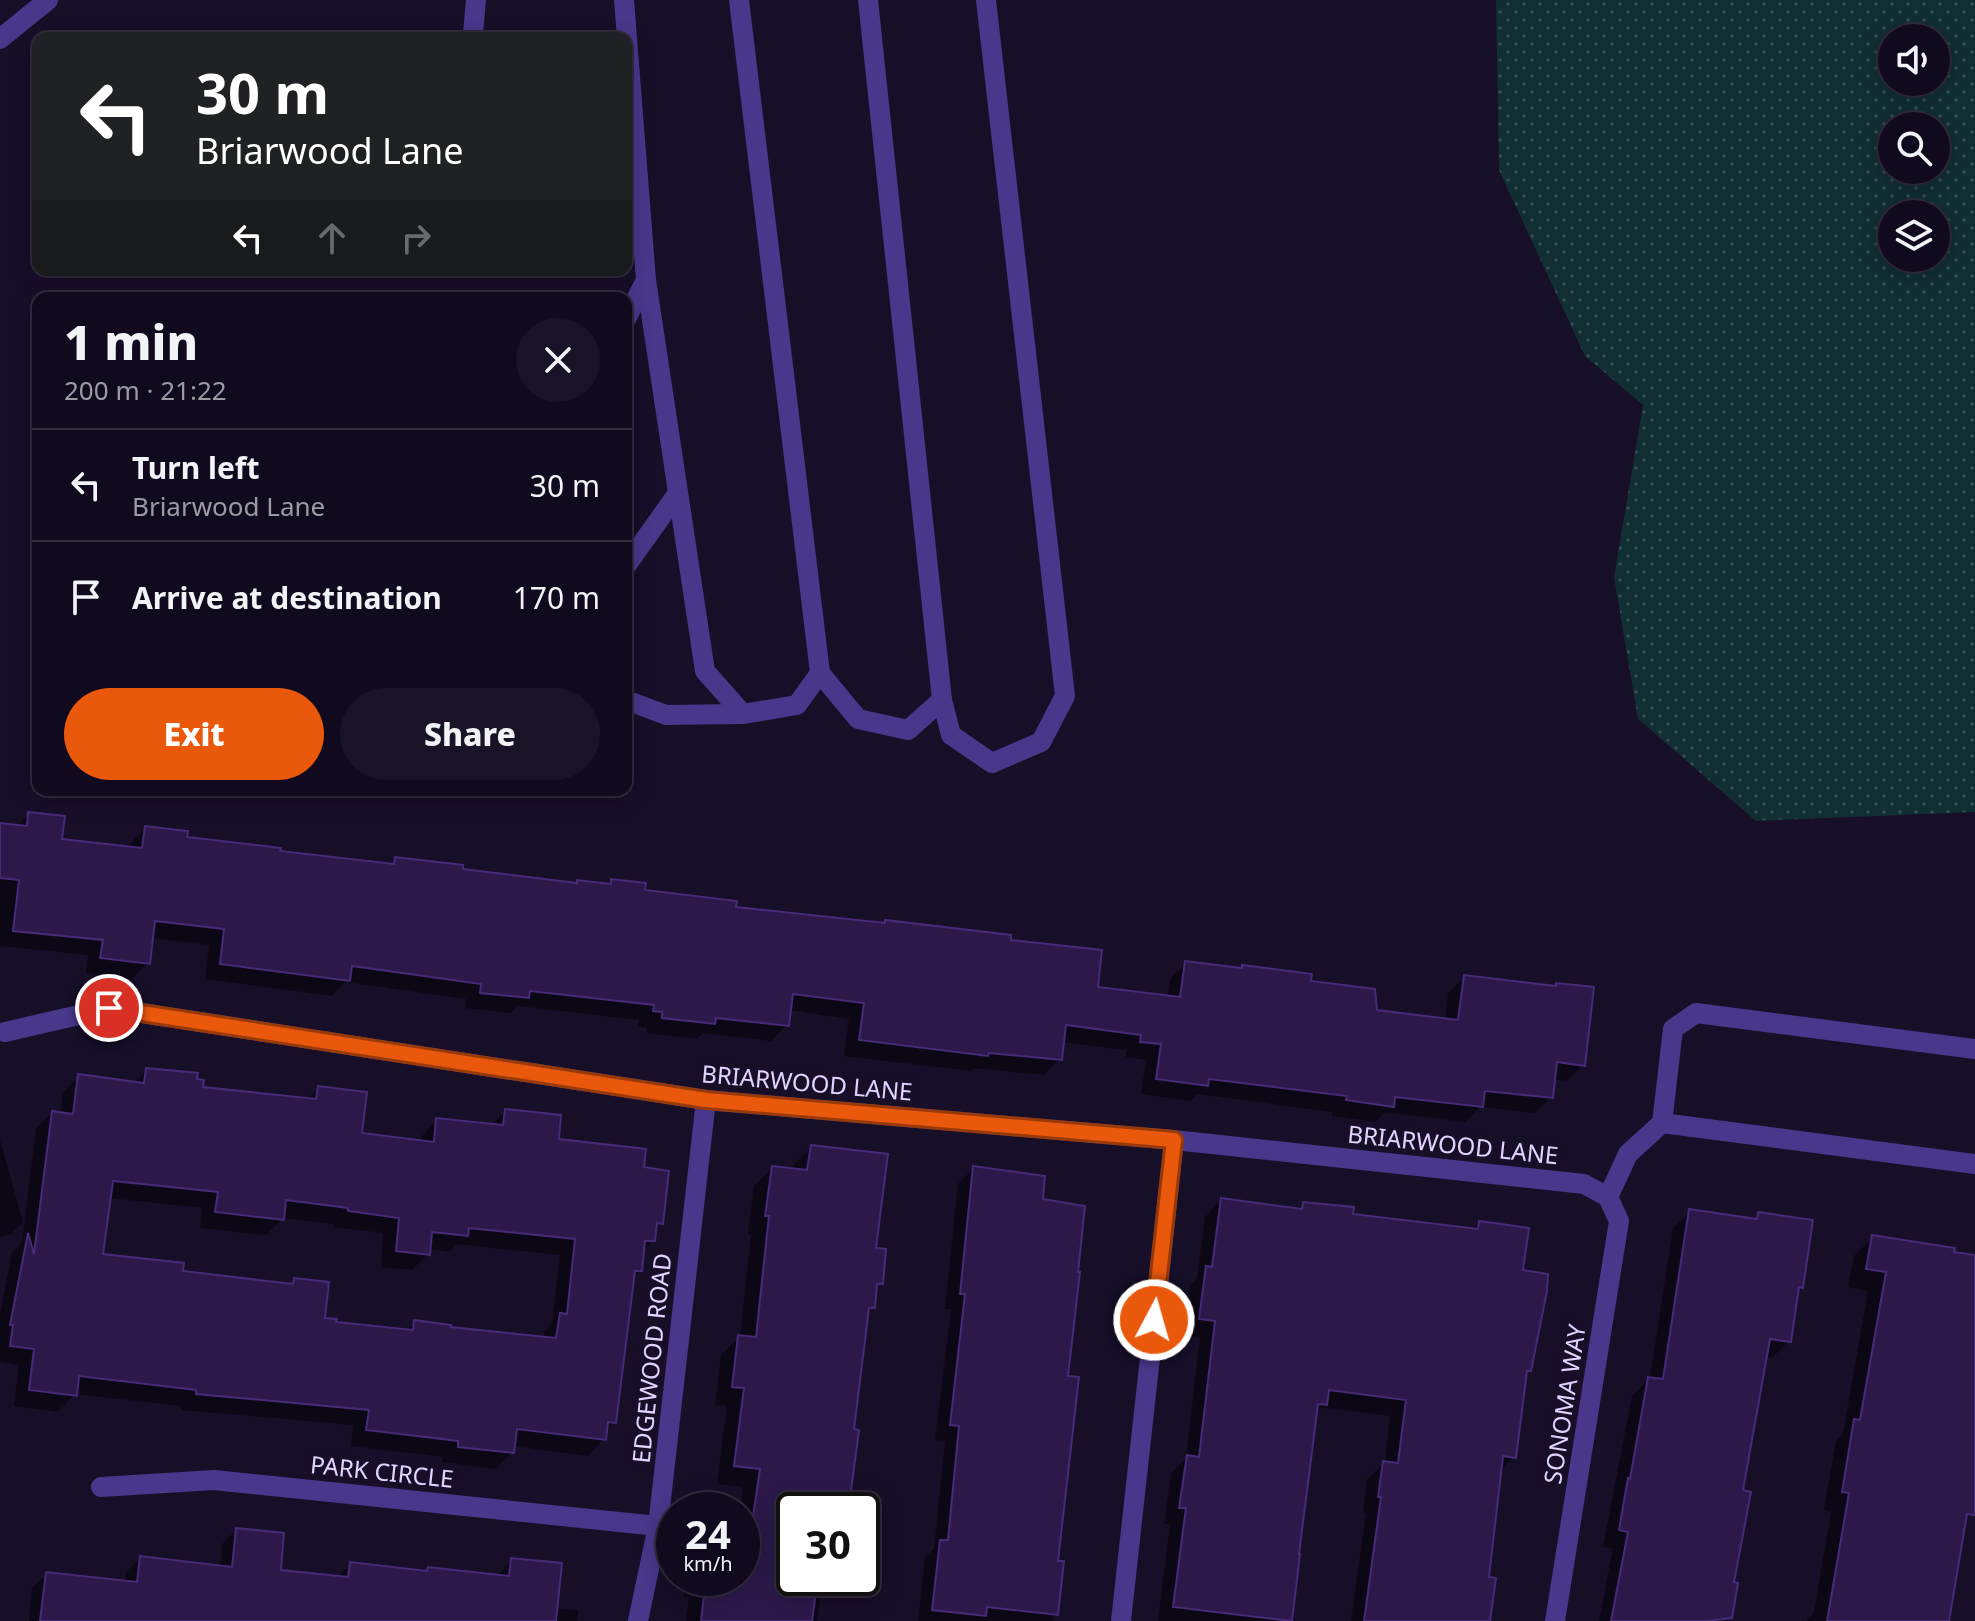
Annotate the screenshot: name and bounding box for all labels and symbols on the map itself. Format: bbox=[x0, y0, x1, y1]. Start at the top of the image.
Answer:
pin bbox=[75, 974, 143, 1042]
street label: BRIARWOOD LANE bbox=[700, 1056, 914, 1108]
street label: BRIARWOOD LANE bbox=[1346, 1117, 1560, 1171]
street label: EDGEWOOD ROAD bbox=[624, 1251, 678, 1465]
position arrow bbox=[1112, 1278, 1196, 1362]
street label: SONOMA WAY bbox=[1535, 1321, 1593, 1486]
street label: PARK CIRCLE bbox=[309, 1447, 455, 1495]
speed limit sign: 30 bbox=[776, 1492, 880, 1596]

